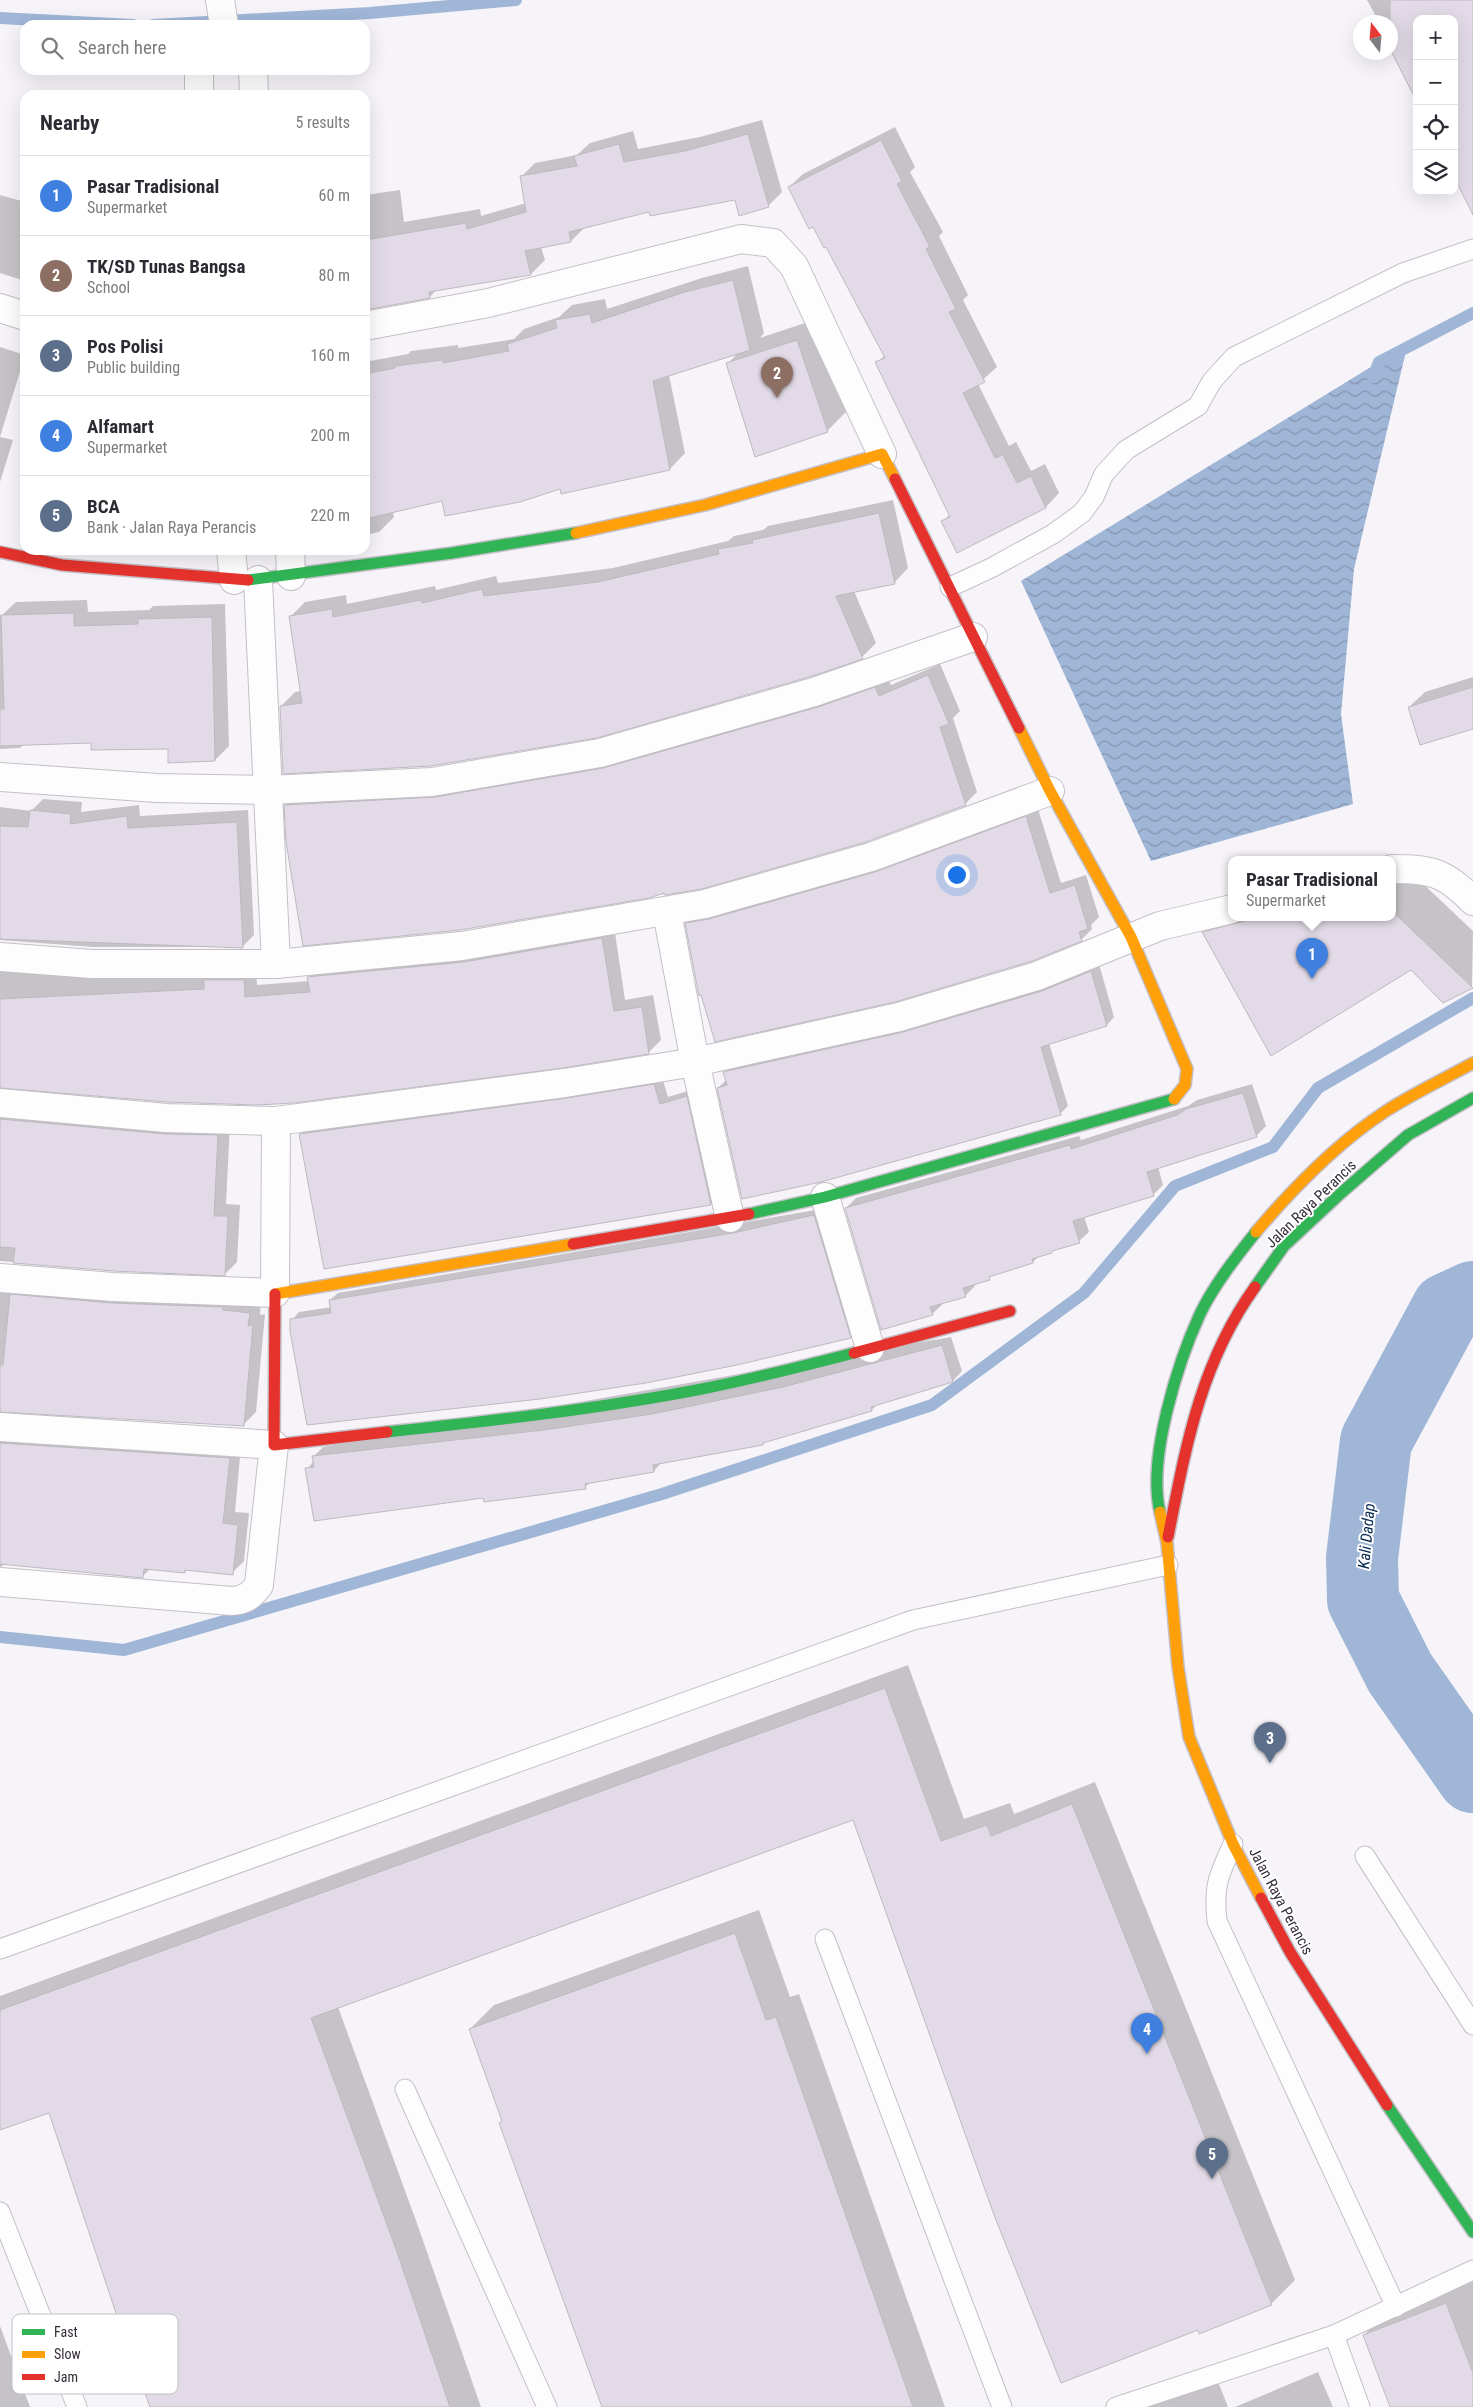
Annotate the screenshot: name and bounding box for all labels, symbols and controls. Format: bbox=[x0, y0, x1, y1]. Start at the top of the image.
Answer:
north arrow bbox=[1353, 15, 1398, 60]
map controls bbox=[1413, 15, 1458, 195]
button: + bbox=[1413, 15, 1458, 60]
search box bbox=[20, 20, 370, 75]
icon: search bbox=[38, 34, 66, 62]
text: Search here bbox=[78, 36, 166, 59]
button: − bbox=[1413, 60, 1458, 105]
button: locate bbox=[1413, 105, 1458, 150]
text: Nearby bbox=[40, 111, 99, 135]
text: 5 results bbox=[295, 113, 350, 132]
button: layers bbox=[1413, 150, 1458, 195]
text: Pasar Tradisional bbox=[87, 175, 219, 198]
text: 1 bbox=[52, 186, 60, 205]
text: 60 m bbox=[318, 186, 350, 205]
text: Supermarket bbox=[87, 198, 167, 217]
text: TK/SD Tunas Bangsa bbox=[87, 255, 245, 278]
text: 2 bbox=[52, 266, 60, 285]
text: 80 m bbox=[318, 266, 350, 285]
text: School bbox=[87, 278, 130, 297]
text: Pos Polisi bbox=[87, 335, 163, 358]
text: 3 bbox=[52, 346, 60, 365]
text: 160 m bbox=[311, 346, 350, 365]
pin: 2 bbox=[761, 357, 793, 398]
text: Public building bbox=[87, 358, 180, 377]
text: Alfamart bbox=[87, 415, 154, 438]
text: 4 bbox=[52, 426, 60, 445]
text: 200 m bbox=[311, 426, 350, 445]
text: Supermarket bbox=[87, 438, 167, 457]
text: BCA bbox=[87, 495, 120, 518]
text: 5 bbox=[52, 506, 60, 525]
text: 220 m bbox=[311, 506, 350, 525]
text: Bank · Jalan Raya Perancis bbox=[87, 518, 256, 537]
popup bbox=[1228, 856, 1396, 921]
your location bbox=[944, 862, 970, 888]
text: Pasar Tradisional bbox=[1246, 868, 1378, 891]
text: Supermarket bbox=[1246, 891, 1326, 910]
pin: 1 bbox=[1296, 938, 1328, 979]
street label: Jalan Raya Perancis bbox=[1262, 1156, 1360, 1252]
water label: Kali Dadap bbox=[1354, 1502, 1379, 1570]
pin: 3 bbox=[1254, 1722, 1286, 1763]
street label: Jalan Raya Perancis bbox=[1245, 1844, 1317, 1958]
pin: 4 bbox=[1131, 2013, 1163, 2054]
pin: 5 bbox=[1196, 2138, 1228, 2179]
legend bbox=[12, 2314, 178, 2394]
text: Fast bbox=[54, 2324, 78, 2340]
text: Slow bbox=[54, 2346, 81, 2362]
text: Jam bbox=[54, 2369, 78, 2385]

